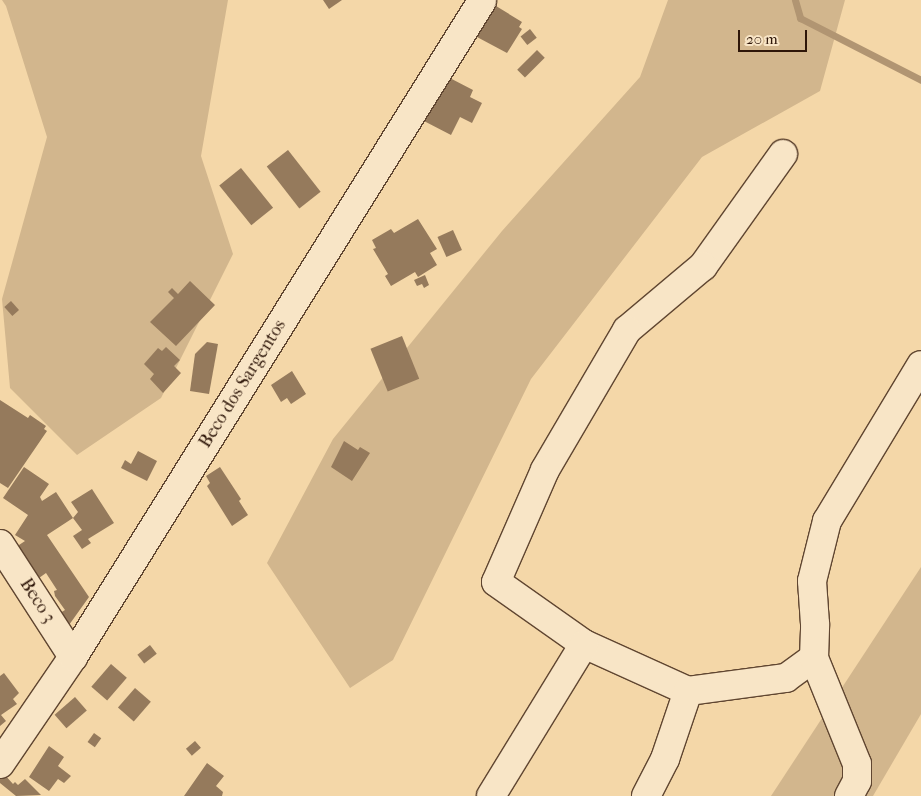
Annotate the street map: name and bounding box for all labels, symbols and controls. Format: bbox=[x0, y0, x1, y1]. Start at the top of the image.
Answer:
scale bar bbox=[741, 20, 810, 52]
text: 20 m bbox=[746, 30, 778, 48]
street label: Beco dos Sargentos bbox=[195, 316, 291, 452]
street label: Beco 3 bbox=[15, 575, 59, 627]

